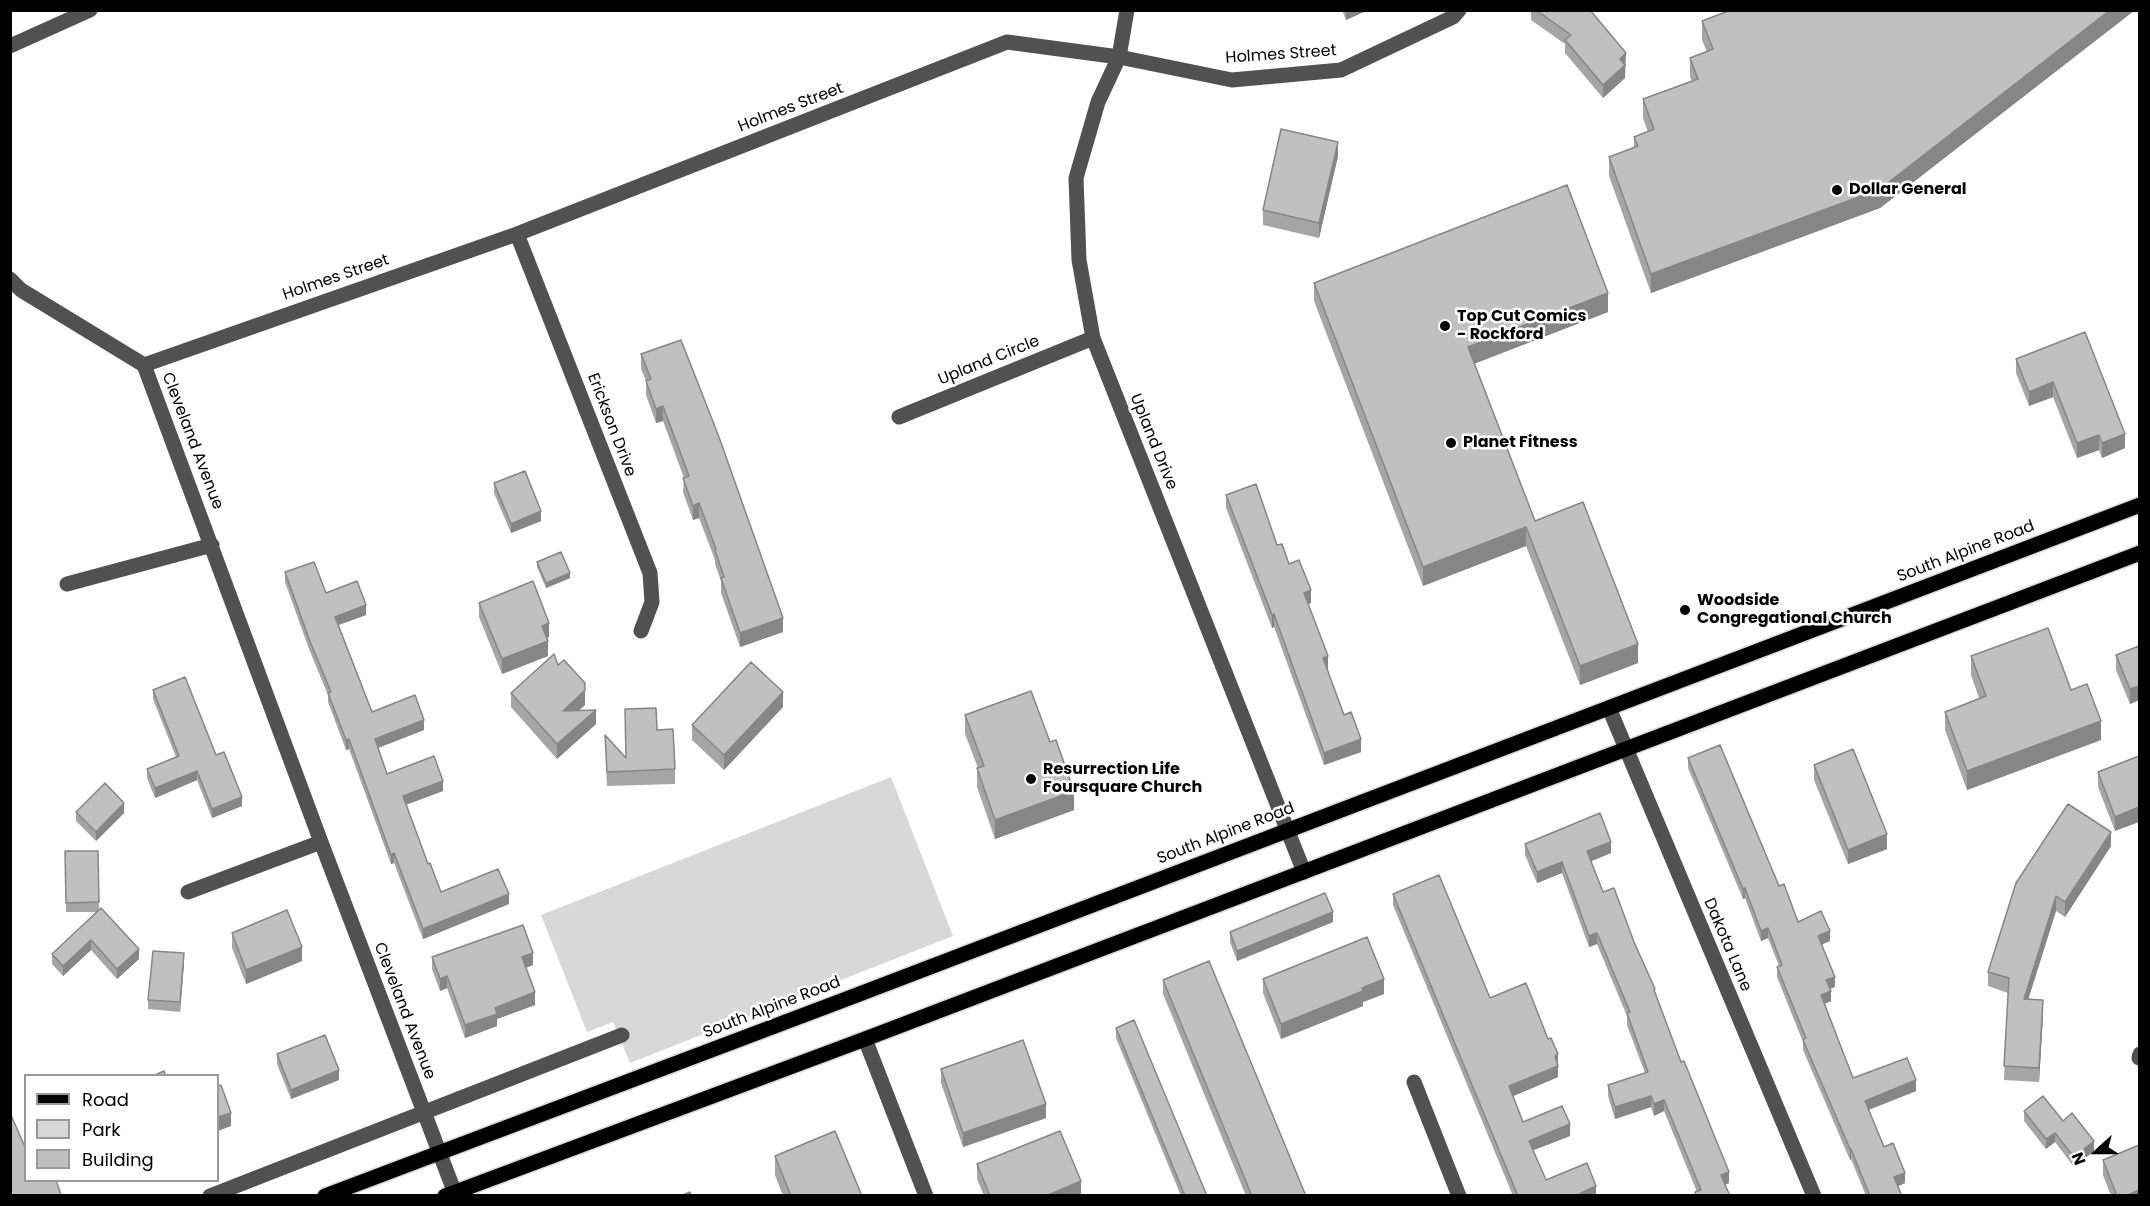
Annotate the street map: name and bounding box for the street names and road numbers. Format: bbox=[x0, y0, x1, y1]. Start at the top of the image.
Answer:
street label: Holmes Street bbox=[1225, 42, 1337, 68]
street label: Holmes Street bbox=[736, 79, 846, 137]
street label: Holmes Street bbox=[280, 251, 392, 305]
street label: Upland Circle bbox=[936, 332, 1042, 390]
street label: Cleveland Avenue bbox=[157, 370, 227, 512]
street label: Erickson Drive bbox=[582, 371, 640, 479]
street label: Upland Drive bbox=[1125, 391, 1181, 493]
street label: South Alpine Road bbox=[1895, 517, 2037, 587]
street label: South Alpine Road bbox=[1155, 799, 1297, 869]
street label: Dakota Lane bbox=[1699, 895, 1755, 995]
street label: Cleveland Avenue bbox=[369, 940, 439, 1082]
street label: South Alpine Road bbox=[701, 973, 843, 1043]

